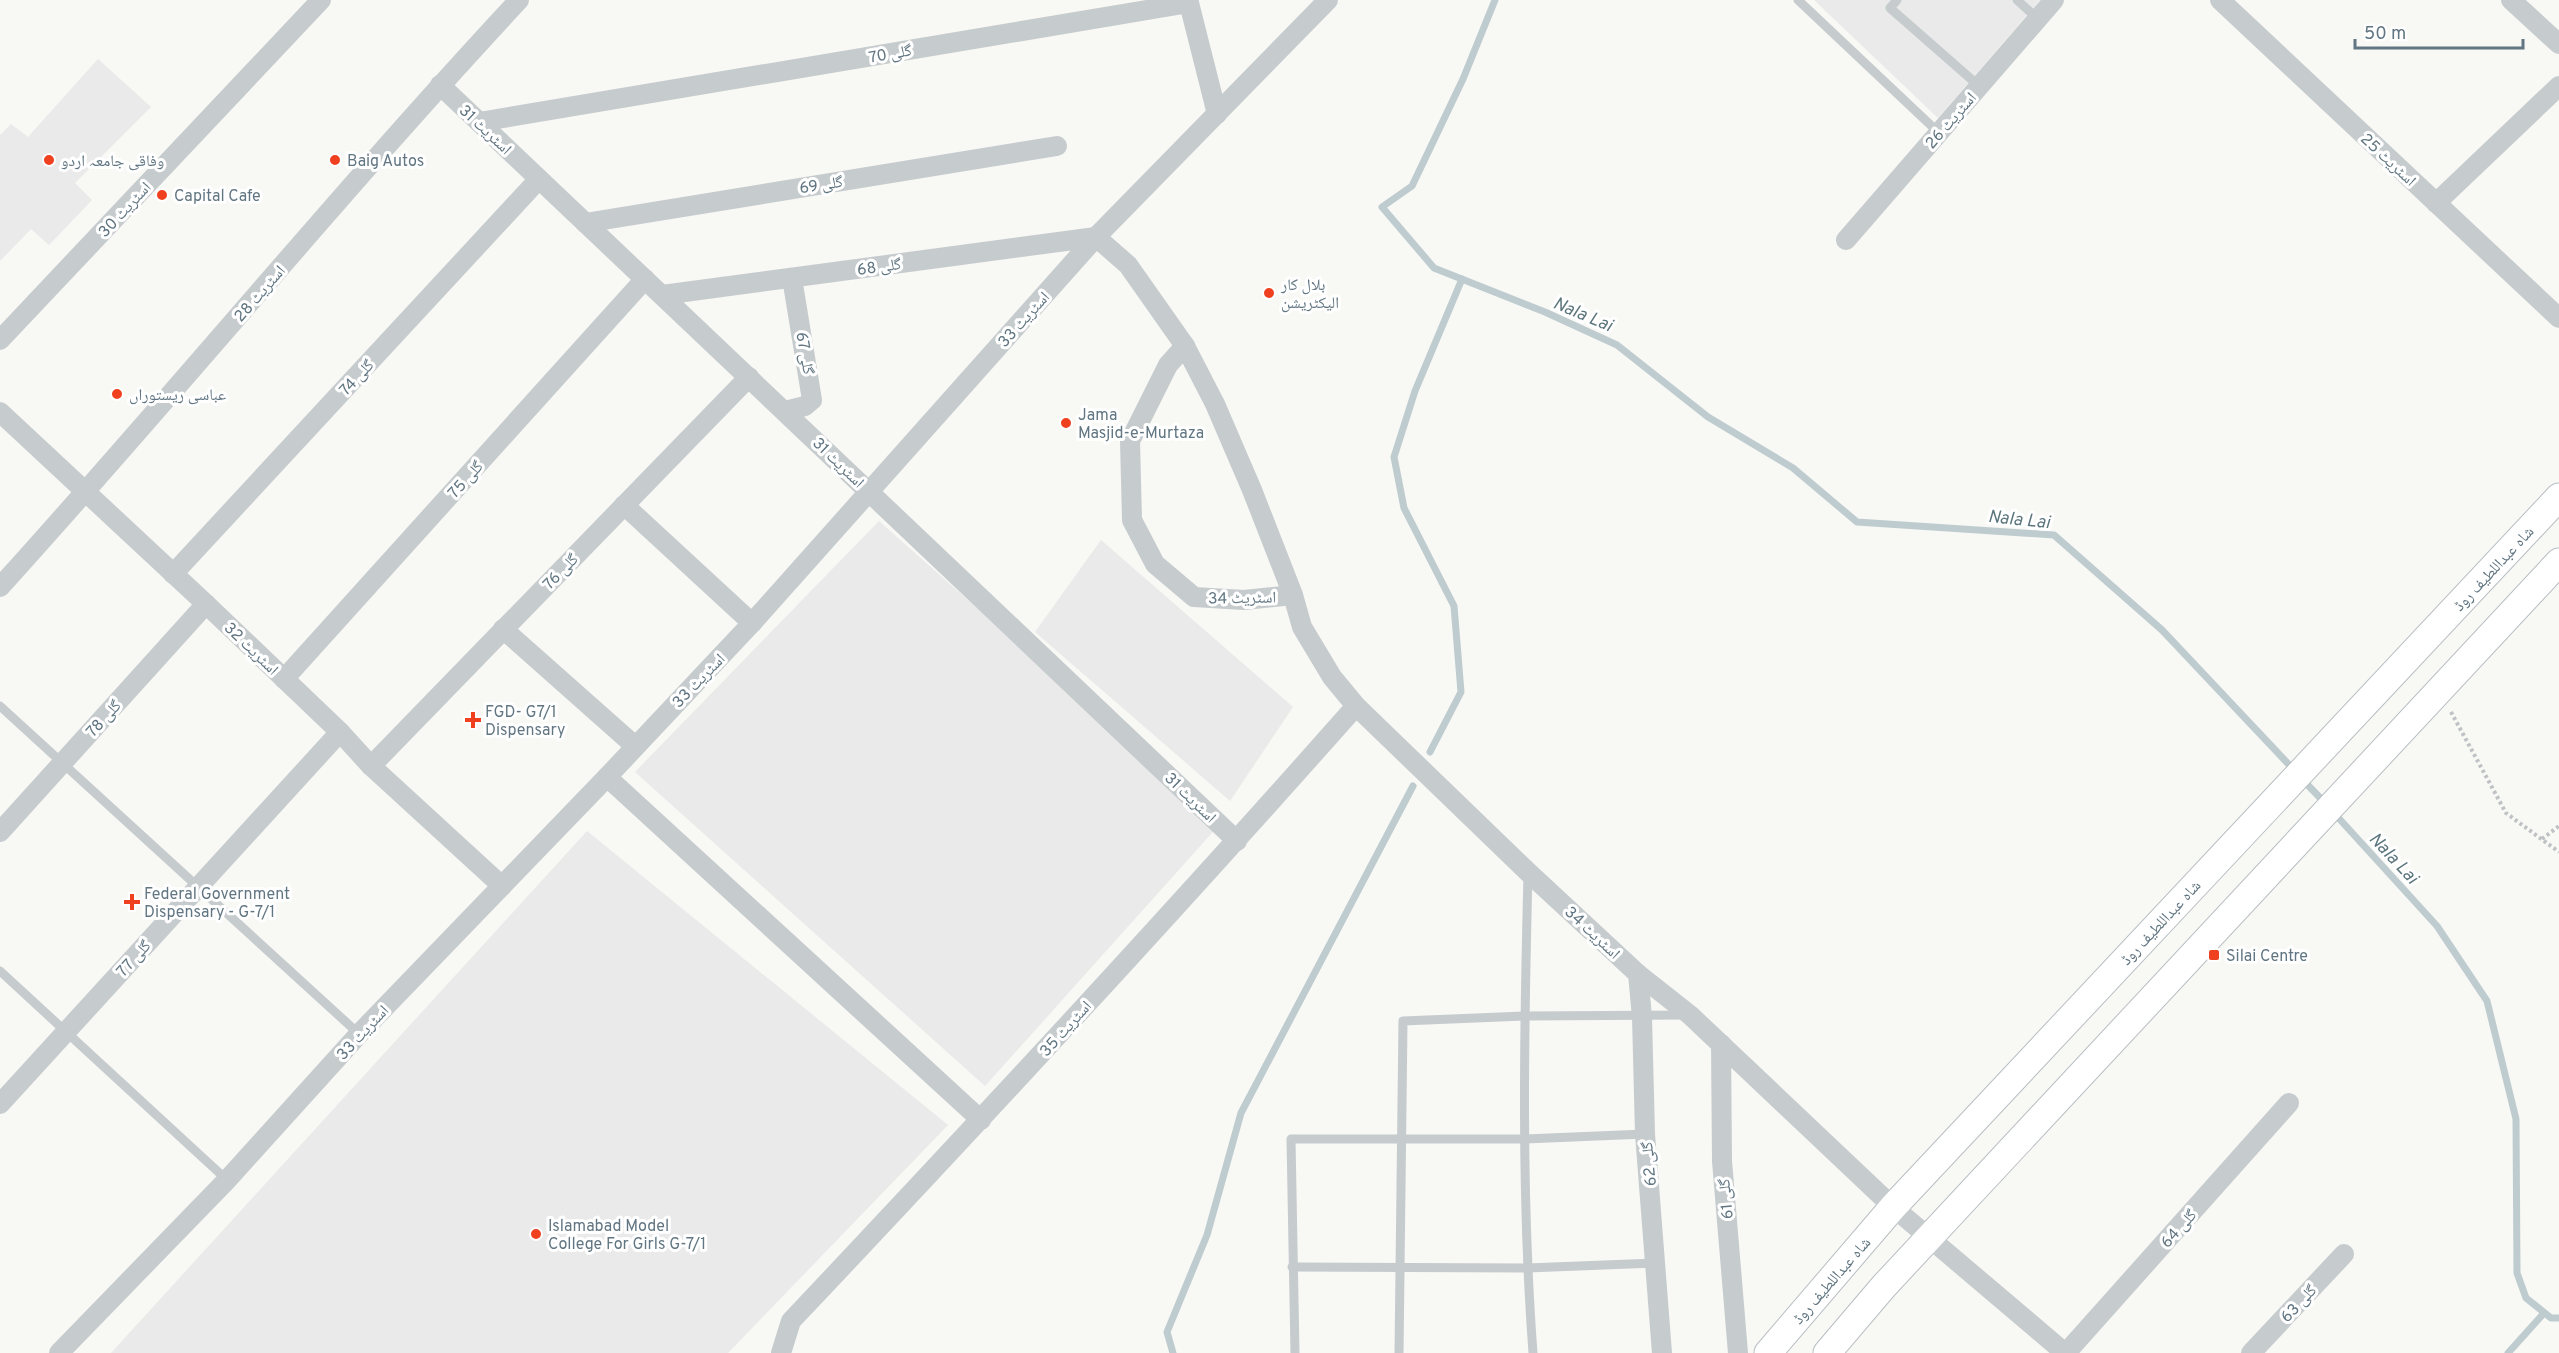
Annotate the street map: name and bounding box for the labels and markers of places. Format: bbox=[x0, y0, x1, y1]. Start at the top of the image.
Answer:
place label: وفاقی جامعہ اردو bbox=[61, 152, 164, 172]
place label: Baig Autos bbox=[347, 152, 424, 172]
marker: وفاقی جامعہ اردو bbox=[42, 153, 56, 167]
marker: Baig Autos bbox=[328, 153, 342, 167]
place label: Capital Cafe bbox=[174, 187, 261, 207]
marker: Capital Cafe bbox=[155, 188, 169, 202]
place label: بلال کار الیکٹریشن bbox=[1280, 276, 1339, 314]
marker: بلال کار الیکٹریشن bbox=[1262, 286, 1276, 300]
place label: عباسی ریستوراں bbox=[129, 386, 226, 406]
marker: عباسی ریستوراں bbox=[110, 387, 124, 401]
place label: Jama Masjid-e-Murtaza bbox=[1078, 406, 1204, 444]
marker: Jama Masjid-e-Murtaza bbox=[1059, 416, 1073, 430]
place label: FGD- G7/1 Dispensary bbox=[485, 703, 565, 741]
marker: FGD- G7/1 Dispensary bbox=[466, 713, 480, 727]
place label: Federal Government Dispensary - G-7/1 bbox=[144, 885, 290, 923]
marker: Federal Government Dispensary - G-7/1 bbox=[125, 895, 139, 909]
place label: Silai Centre bbox=[2226, 947, 2308, 967]
marker: Silai Centre bbox=[2207, 948, 2221, 962]
place label: Islamabad Model College For Girls G-7/1 bbox=[548, 1217, 706, 1255]
marker: Islamabad Model College For Girls G-7/1 bbox=[529, 1227, 543, 1241]

